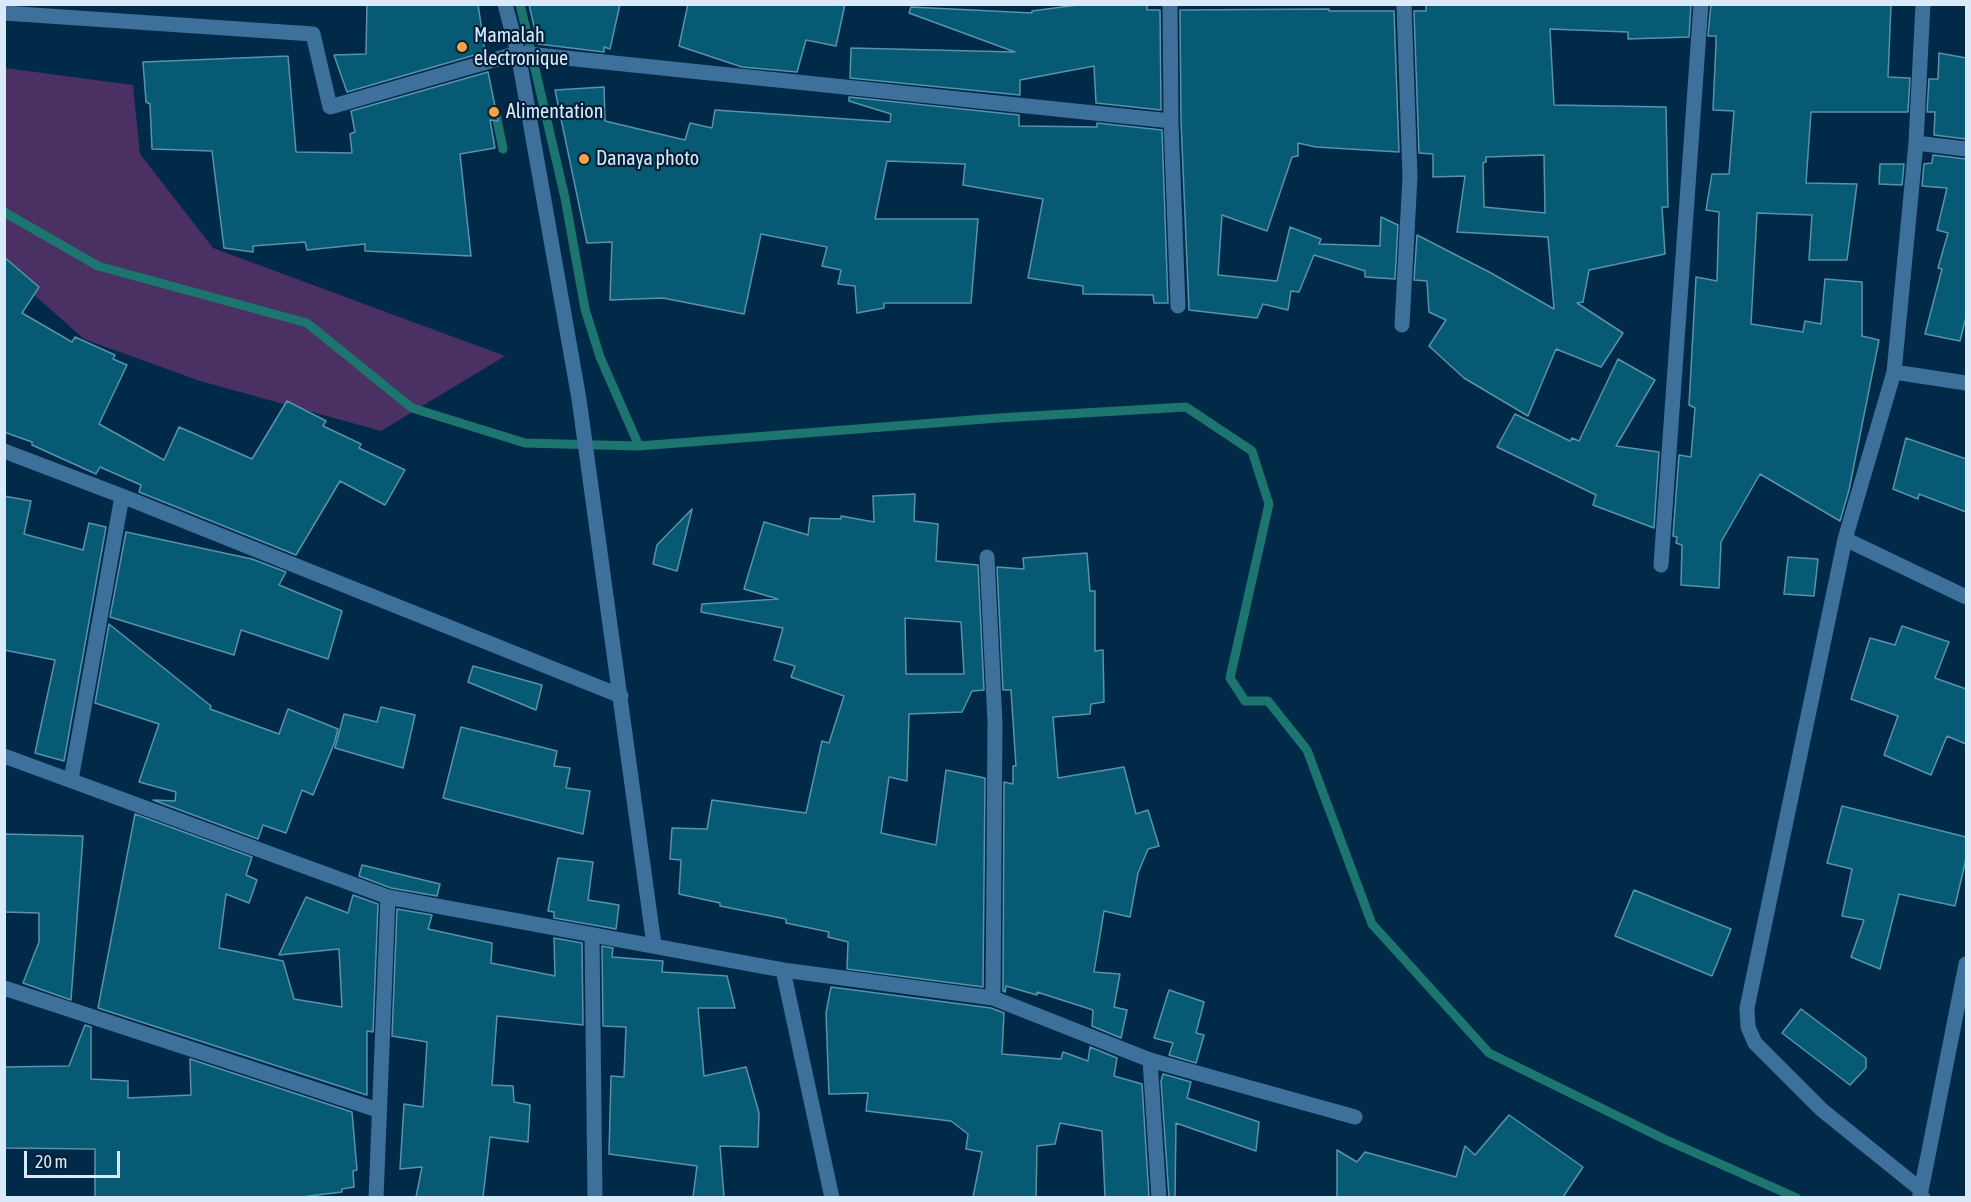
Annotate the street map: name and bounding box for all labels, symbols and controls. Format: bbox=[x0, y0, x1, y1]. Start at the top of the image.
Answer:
place label: Mamalah electronique bbox=[474, 24, 568, 71]
marker: Mamalah electronique bbox=[455, 40, 469, 54]
place label: Alimentation bbox=[506, 100, 603, 124]
marker: Alimentation bbox=[487, 105, 501, 119]
place label: Danaya photo bbox=[596, 147, 699, 171]
marker: Danaya photo bbox=[577, 152, 591, 166]
scale bar bbox=[27, 1139, 123, 1177]
text: 20 m bbox=[35, 1151, 67, 1172]

